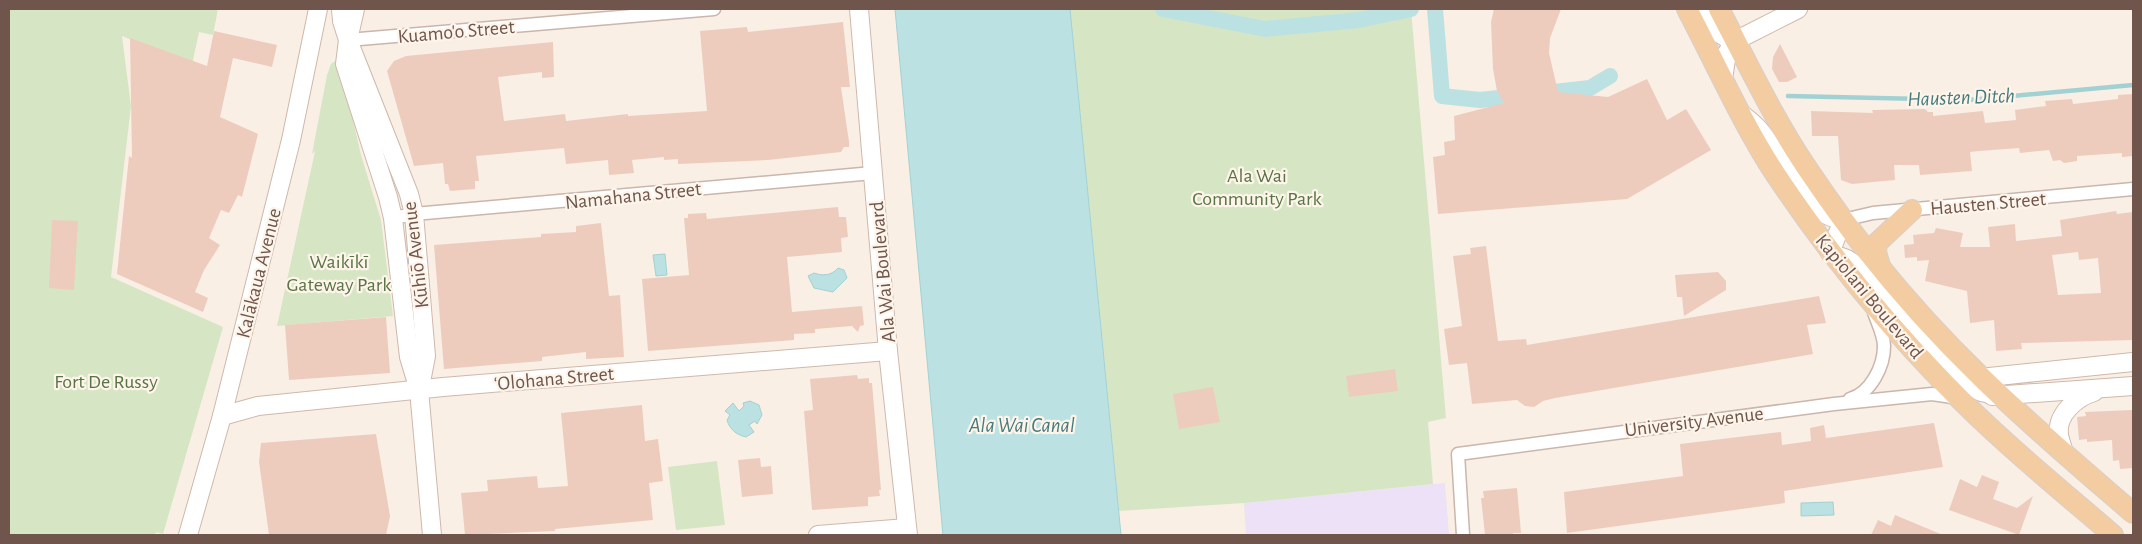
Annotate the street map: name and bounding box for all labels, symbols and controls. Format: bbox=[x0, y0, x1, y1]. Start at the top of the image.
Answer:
street label: Kuamo'o Street bbox=[397, 17, 516, 47]
water label: Hausten Ditch bbox=[1907, 85, 2015, 110]
park label: Ala Wai Community Park bbox=[1192, 166, 1322, 209]
street label: Namahana Street bbox=[564, 179, 703, 213]
street label: Hausten Street bbox=[1929, 189, 2047, 219]
street label: Kūhiō Avenue bbox=[400, 200, 432, 309]
street label: Ala Wai Boulevard bbox=[867, 200, 899, 343]
street label: Kalākaua Avenue bbox=[233, 206, 285, 340]
street label: Kapiolani Boulevard bbox=[1811, 230, 1927, 363]
park label: Waikīkī Gateway Park bbox=[287, 252, 391, 295]
street label: ʻOlohana Street bbox=[493, 364, 615, 394]
park label: Fort De Russy bbox=[54, 372, 158, 392]
street label: University Avenue bbox=[1623, 404, 1765, 440]
water label: Ala Wai Canal bbox=[968, 415, 1075, 436]

